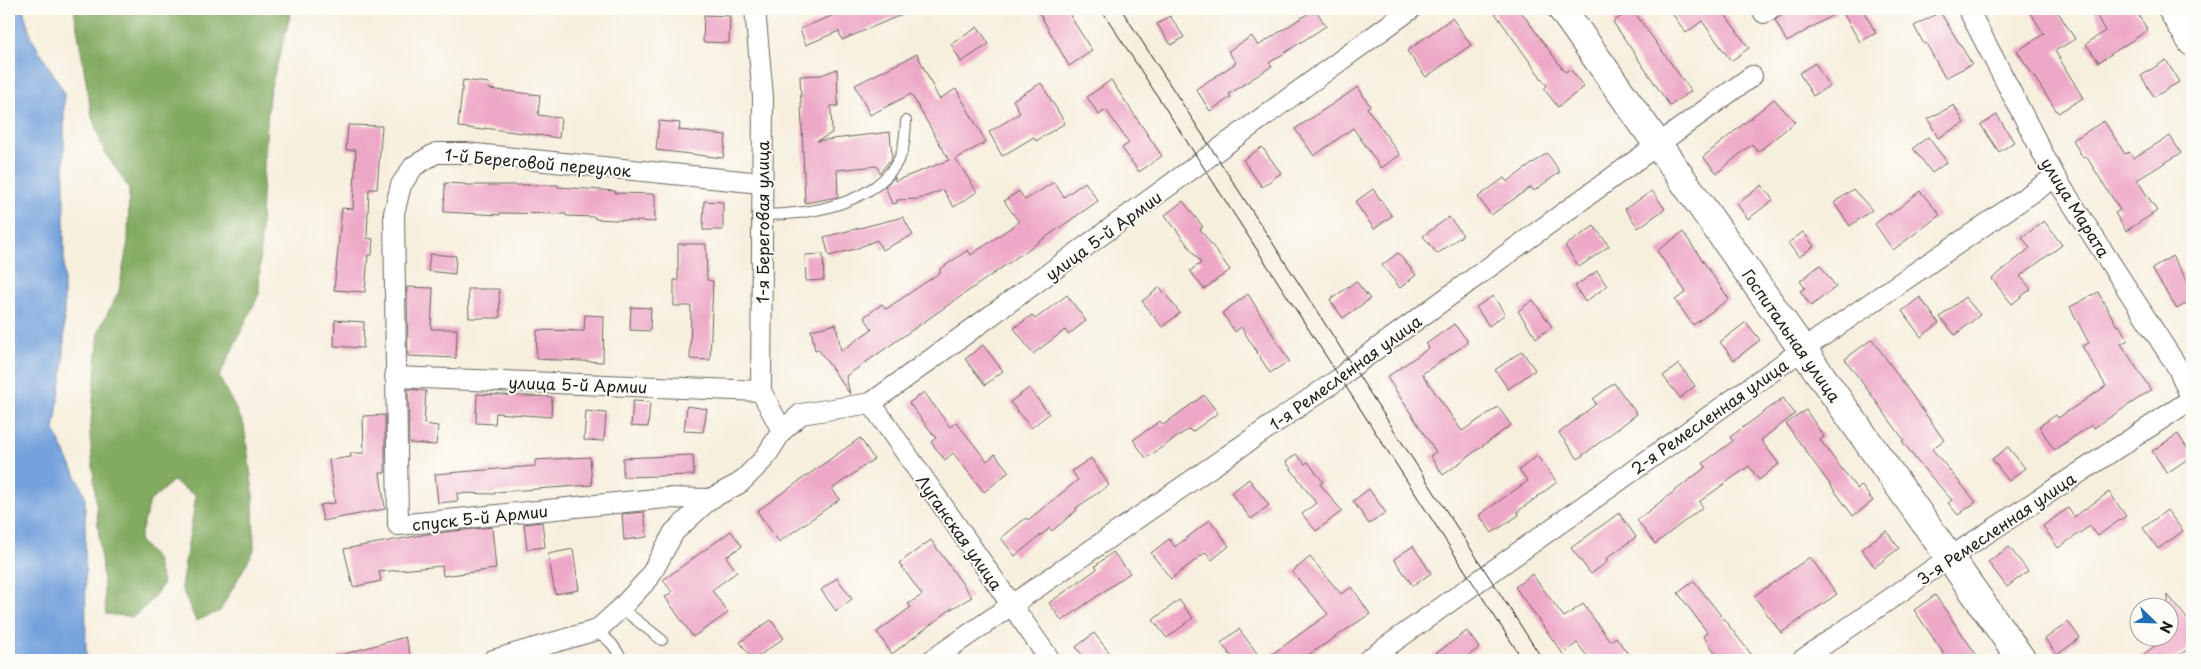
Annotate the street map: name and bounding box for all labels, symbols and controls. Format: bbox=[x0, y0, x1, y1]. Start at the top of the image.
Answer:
street label: 1-я Береговая улица bbox=[750, 141, 774, 303]
street label: 1-й Береговой переулок bbox=[444, 142, 633, 182]
street label: улица Марата bbox=[2036, 152, 2116, 262]
street label: улица 5-й Армии bbox=[1040, 184, 1166, 286]
street label: Госпитальная улица bbox=[1737, 263, 1847, 407]
street label: 1-я Ремесленная улица bbox=[1264, 308, 1426, 436]
street label: 2-я Ремесленная улица bbox=[1625, 353, 1793, 479]
street label: улица 5-й Армии bbox=[508, 370, 648, 398]
street label: 3-я Ремесленная улица bbox=[1912, 466, 2080, 590]
street label: Луганская улица bbox=[911, 469, 1009, 595]
street label: спуск 5-й Армии bbox=[411, 498, 549, 536]
north arrow bbox=[2128, 596, 2178, 646]
text: N bbox=[2155, 618, 2178, 636]

